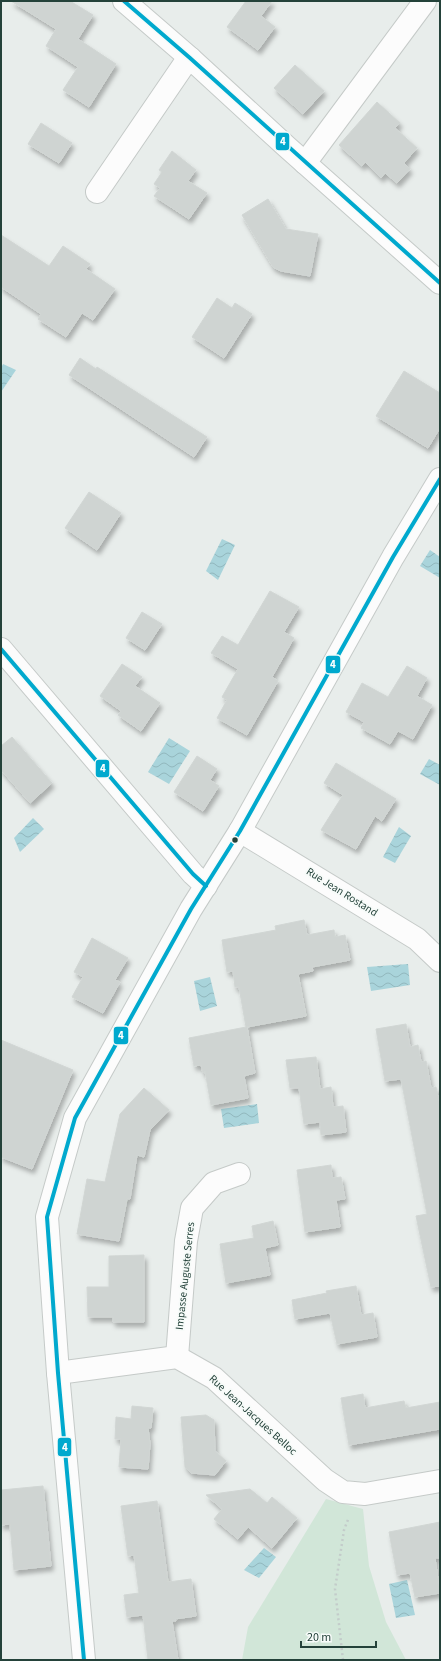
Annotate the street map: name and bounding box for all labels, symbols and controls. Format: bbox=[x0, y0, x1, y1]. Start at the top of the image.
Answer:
line badge: 4 bbox=[275, 132, 290, 151]
text: 4 bbox=[280, 134, 286, 149]
line badge: 4 bbox=[325, 655, 341, 674]
text: 4 bbox=[330, 657, 336, 672]
line badge: 4 bbox=[95, 759, 110, 778]
text: 4 bbox=[100, 761, 106, 776]
unlabelled marker bbox=[230, 835, 240, 845]
street label: Rue Jean Rostand bbox=[303, 864, 381, 920]
line badge: 4 bbox=[113, 1026, 129, 1045]
text: 4 bbox=[118, 1028, 124, 1043]
street label: Impasse Auguste Serres bbox=[172, 1221, 198, 1331]
street label: Rue Jean-Jacques Belloc bbox=[206, 1371, 300, 1459]
line badge: 4 bbox=[57, 1437, 72, 1457]
text: 4 bbox=[62, 1440, 68, 1455]
scale bar bbox=[301, 1623, 376, 1649]
text: 20 m bbox=[307, 1629, 331, 1646]

